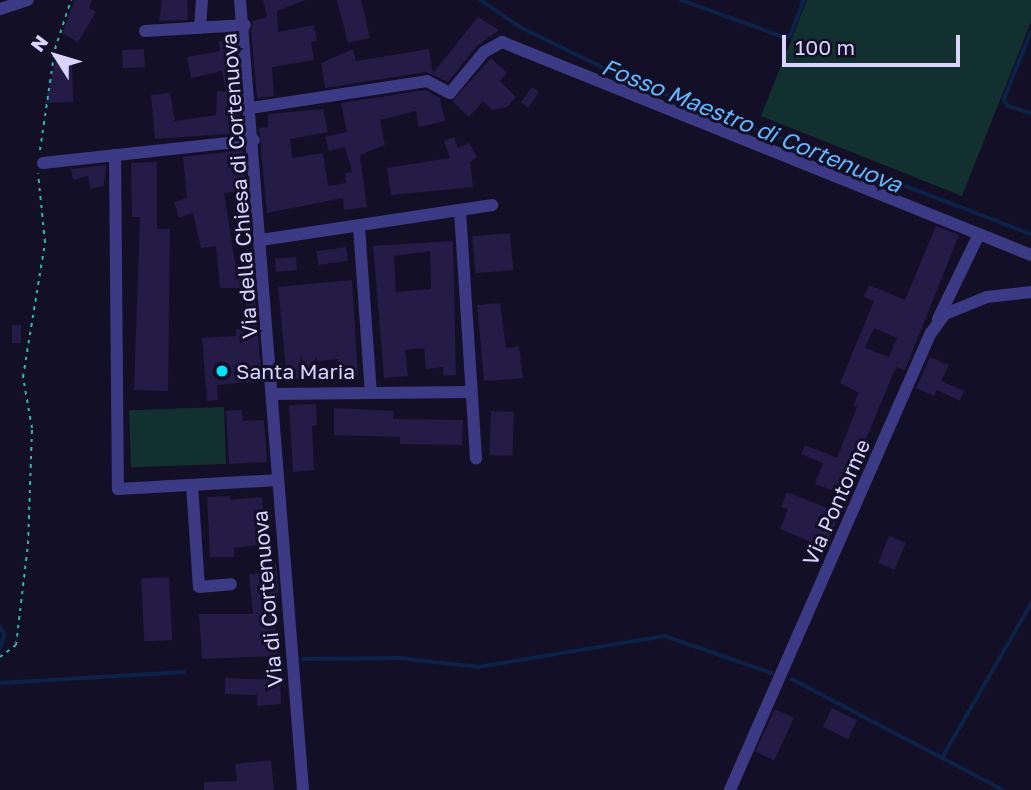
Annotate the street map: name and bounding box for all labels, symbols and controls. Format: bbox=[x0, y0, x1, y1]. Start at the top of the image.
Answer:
north arrow bbox=[21, 21, 91, 91]
scale bar bbox=[786, 21, 964, 65]
text: N bbox=[25, 30, 52, 56]
street label: Via della Chiesa di Cortenuova bbox=[216, 32, 262, 340]
text: 100 m bbox=[795, 34, 855, 60]
water label: Fosso Maestro di Cortenuova bbox=[598, 52, 906, 198]
place label: Santa Maria bbox=[236, 358, 355, 384]
marker: Santa Maria bbox=[214, 363, 230, 379]
street label: Via Pontorme bbox=[797, 435, 875, 569]
street label: Via di Cortenuova bbox=[247, 510, 287, 688]

